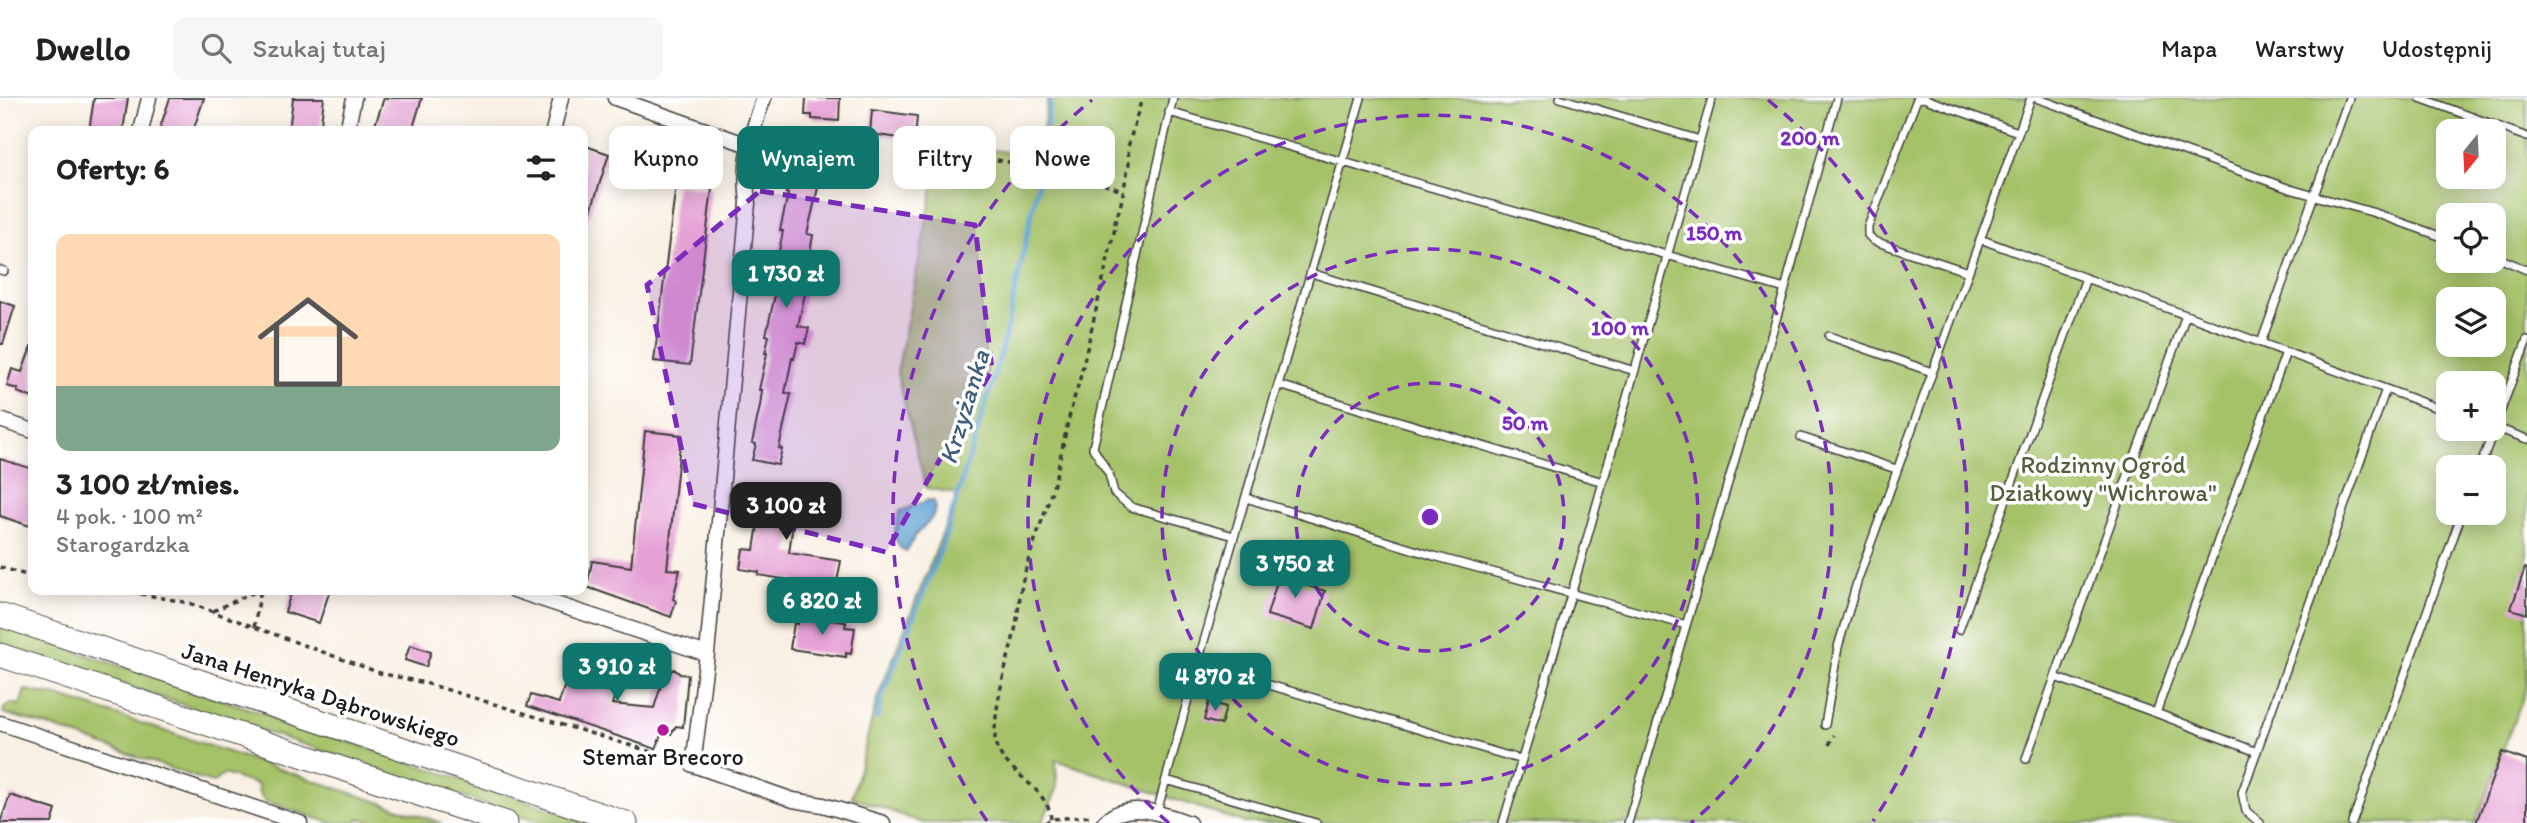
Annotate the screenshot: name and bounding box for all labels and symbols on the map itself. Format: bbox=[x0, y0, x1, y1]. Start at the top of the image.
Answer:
north arrow bbox=[2436, 119, 2506, 189]
text: 200 m bbox=[1780, 125, 1840, 150]
text: 150 m bbox=[1686, 220, 1742, 245]
pin: 1 730 zł bbox=[714, 250, 858, 310]
text: 100 m bbox=[1591, 315, 1649, 340]
water label: Krzyżanka bbox=[932, 345, 997, 468]
text: 50 m bbox=[1502, 410, 1549, 435]
park label: Rodzinny Ogród Działkowy "Wichrowa" bbox=[1989, 450, 2217, 507]
pin: 3 100 zł bbox=[714, 482, 858, 542]
centre of rings bbox=[1418, 505, 1442, 529]
pin: 3 750 zł bbox=[1223, 540, 1367, 600]
pin: 6 820 zł bbox=[750, 578, 894, 637]
street label: Jana Henryka Dąbrowskiego bbox=[178, 635, 464, 753]
pin: 3 910 zł bbox=[545, 644, 689, 703]
pin: 4 870 zł bbox=[1143, 654, 1287, 713]
marker: Stemar Brecoro bbox=[655, 722, 671, 738]
place label: Stemar Brecoro bbox=[582, 742, 744, 771]

